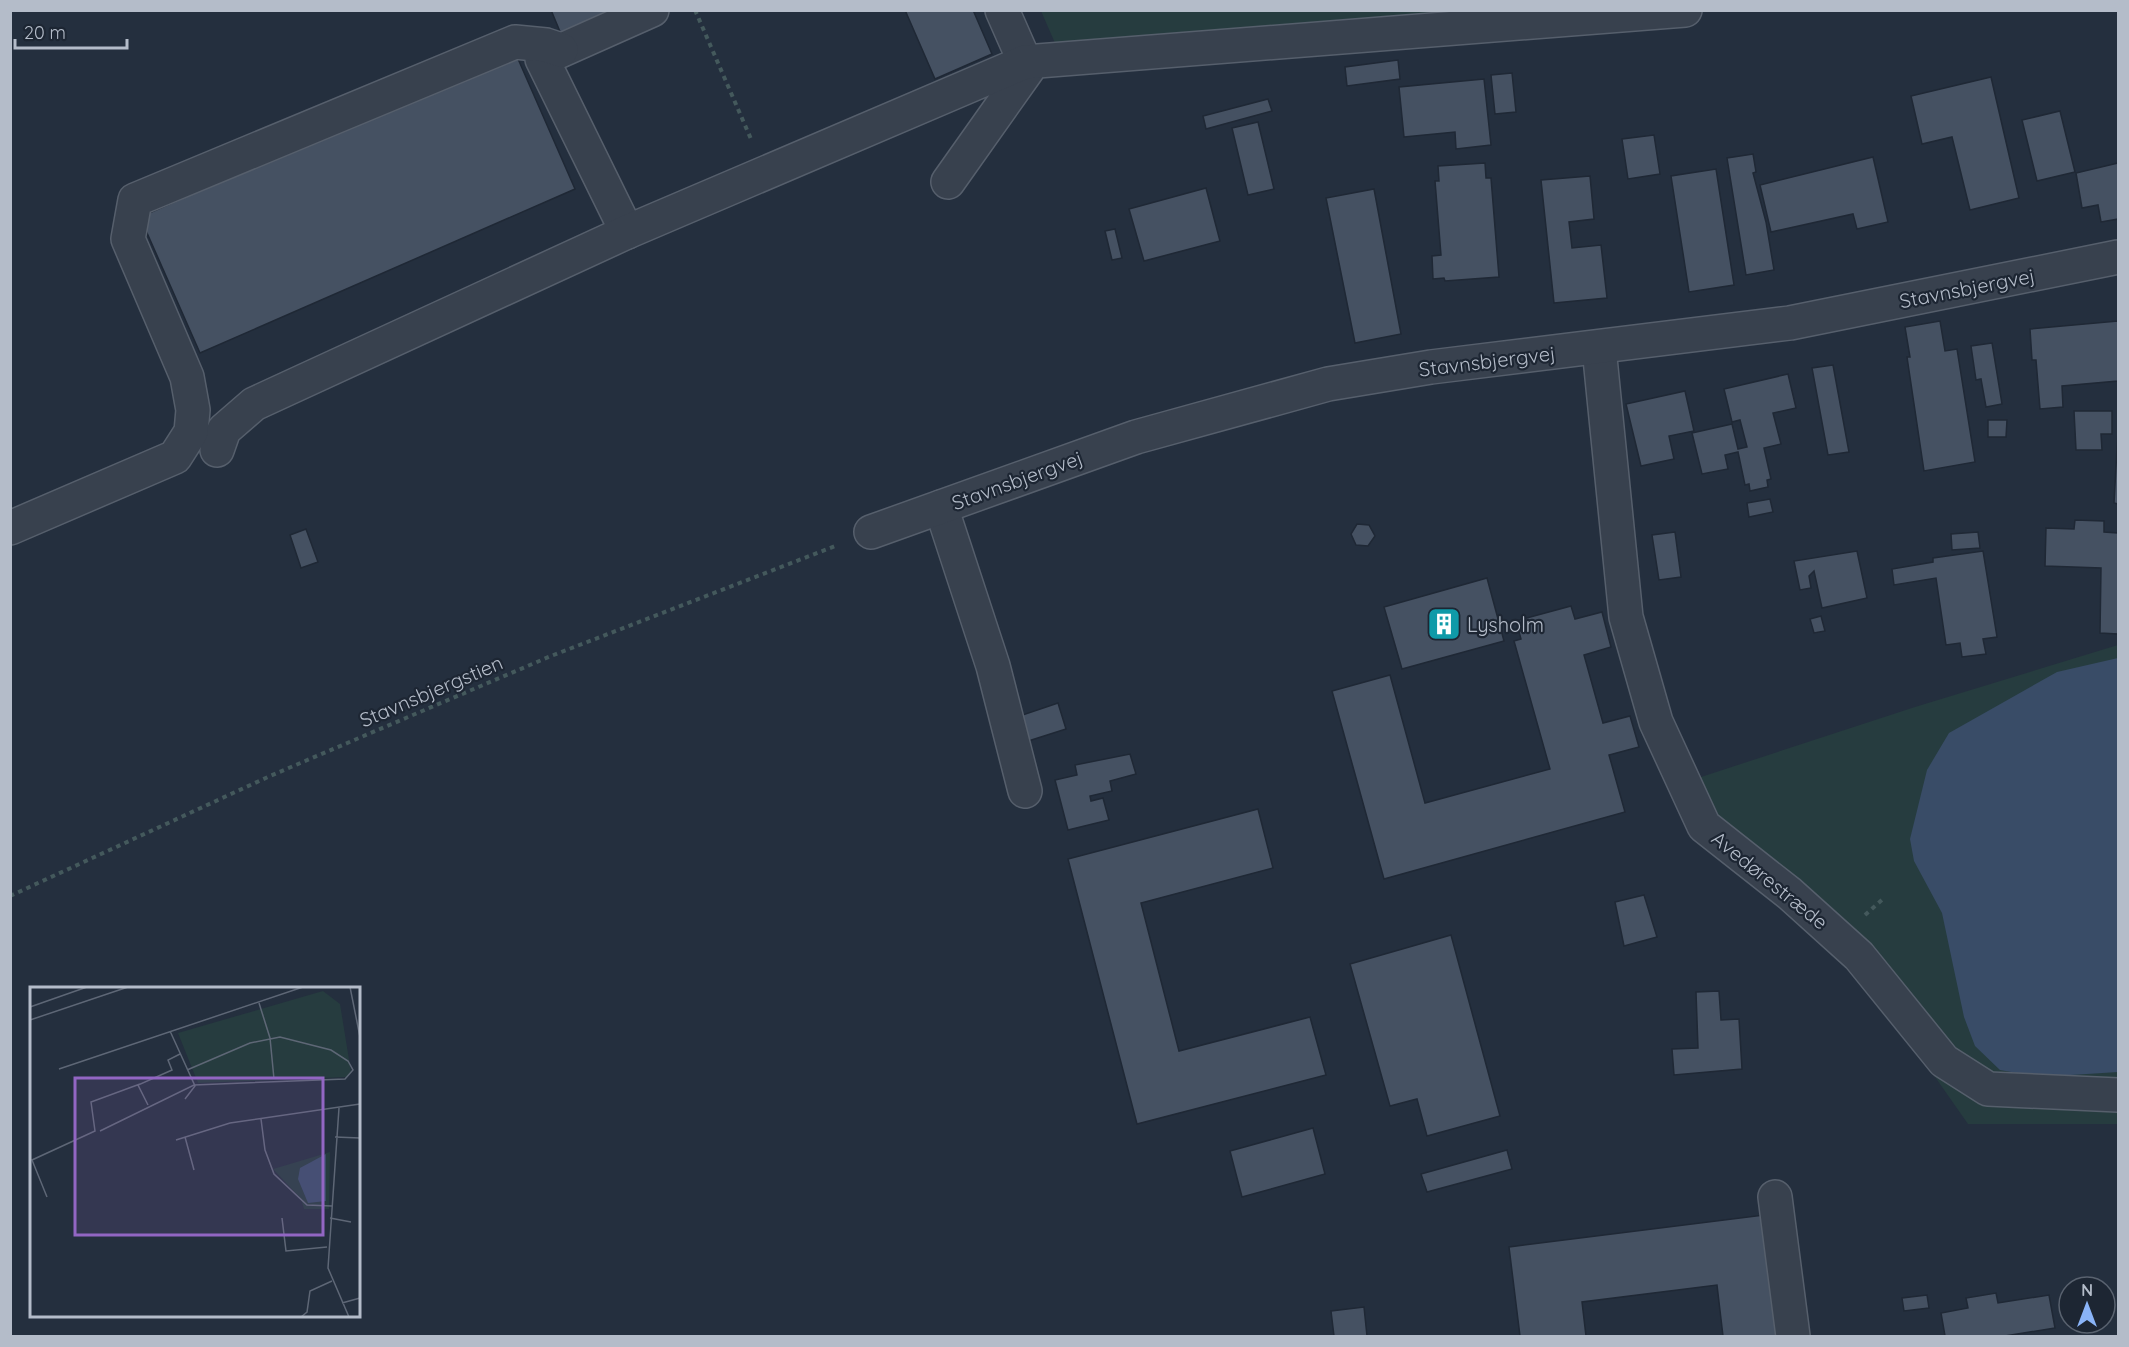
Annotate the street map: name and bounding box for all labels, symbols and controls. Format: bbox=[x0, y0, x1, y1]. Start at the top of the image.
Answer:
scale bar bbox=[15, 12, 128, 50]
text: 20 m bbox=[24, 21, 66, 44]
street label: Stavnsbjergvej bbox=[1897, 263, 2037, 313]
street label: Stavnsbjergvej bbox=[1417, 340, 1557, 382]
street label: Stavnsbjergvej bbox=[948, 445, 1086, 515]
building icon: Lysholm bbox=[1426, 606, 1462, 642]
place label: Lysholm bbox=[1467, 612, 1544, 637]
street label: Stavnsbjergstien bbox=[356, 650, 506, 732]
street label: Avedørestræde bbox=[1707, 826, 1833, 934]
inset map bbox=[30, 987, 360, 1317]
north arrow bbox=[2057, 1275, 2117, 1335]
text: N bbox=[2081, 1280, 2093, 1300]

